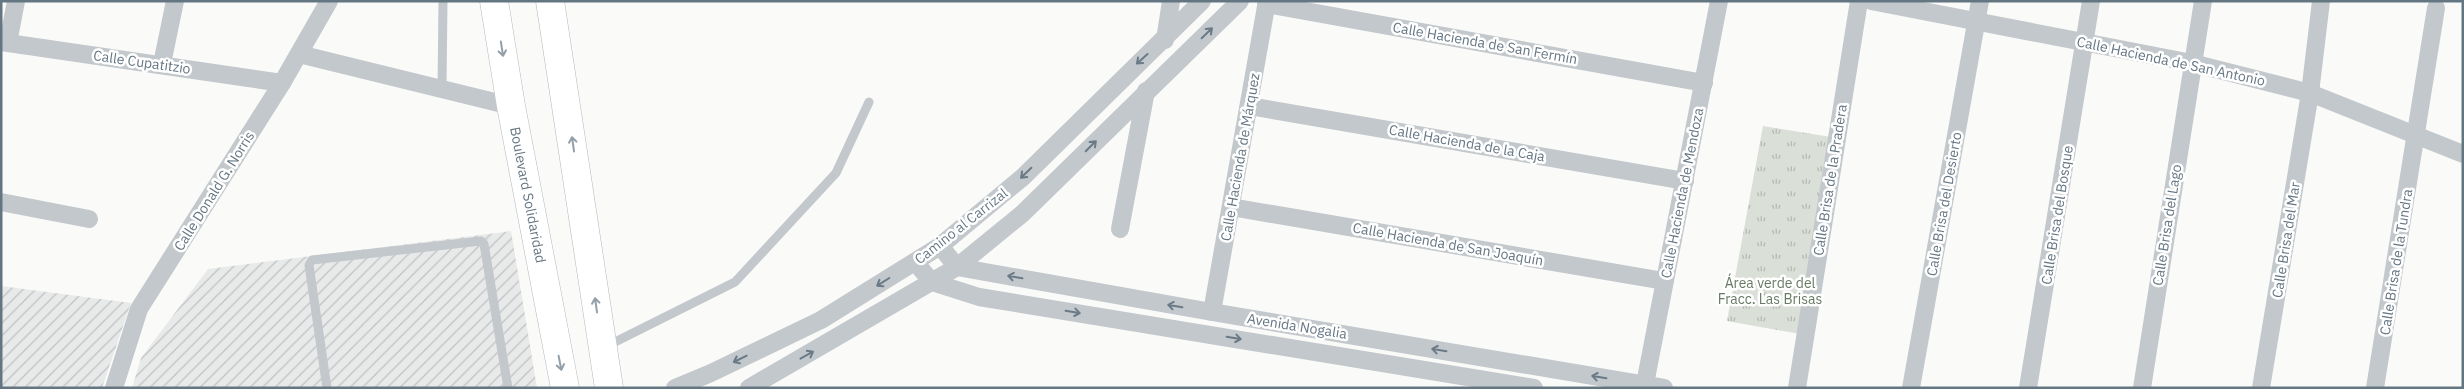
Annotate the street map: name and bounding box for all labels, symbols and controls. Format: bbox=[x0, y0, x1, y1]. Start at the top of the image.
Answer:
street label: Calle Hacienda de San Fermín bbox=[1391, 18, 1579, 68]
one-way arrow bbox=[1201, 27, 1214, 39]
street label: Calle Hacienda de San Antonio bbox=[2075, 32, 2267, 90]
one-way arrow bbox=[497, 41, 507, 57]
street label: Calle Cupatitzio bbox=[92, 46, 192, 78]
one-way arrow bbox=[1136, 53, 1149, 65]
street label: Calle Hacienda de Márquez bbox=[1216, 71, 1264, 242]
street label: Calle Brisa de la Pradera bbox=[1809, 103, 1851, 257]
street label: Calle Hacienda de Mendoza bbox=[1657, 106, 1707, 280]
street label: Calle Hacienda de la Caja bbox=[1388, 120, 1547, 166]
street label: Boulevard Solidaridad bbox=[506, 125, 550, 265]
street label: Calle Donald G. Norris bbox=[170, 128, 258, 254]
street label: Calle Brisa del Desierto bbox=[1922, 130, 1966, 277]
one-way arrow bbox=[568, 136, 578, 152]
one-way arrow bbox=[1084, 140, 1097, 152]
street label: Calle Brisa del Bosque bbox=[2037, 144, 2077, 286]
street label: Calle Brisa del Lago bbox=[2149, 163, 2186, 287]
one-way arrow bbox=[1020, 167, 1033, 179]
street label: Calle Brisa del Mar bbox=[2268, 181, 2304, 299]
street label: Camino al Carrizal bbox=[911, 184, 1011, 268]
street label: Calle Brisa de la Tundra bbox=[2376, 187, 2417, 336]
street label: Calle Hacienda de San Joaquín bbox=[1351, 218, 1545, 270]
one-way arrow bbox=[1007, 272, 1023, 282]
park label: Área verde del Fracc. Las Brisas bbox=[1718, 273, 1823, 308]
one-way arrow bbox=[877, 277, 891, 287]
one-way arrow bbox=[591, 297, 601, 313]
one-way arrow bbox=[1167, 300, 1183, 310]
one-way arrow bbox=[1065, 308, 1081, 318]
street label: Avenida Nogalia bbox=[1246, 309, 1349, 343]
one-way arrow bbox=[1225, 334, 1241, 344]
one-way arrow bbox=[1431, 345, 1447, 355]
one-way arrow bbox=[799, 350, 813, 360]
one-way arrow bbox=[556, 354, 566, 370]
one-way arrow bbox=[733, 354, 748, 364]
one-way arrow bbox=[1591, 371, 1607, 381]

